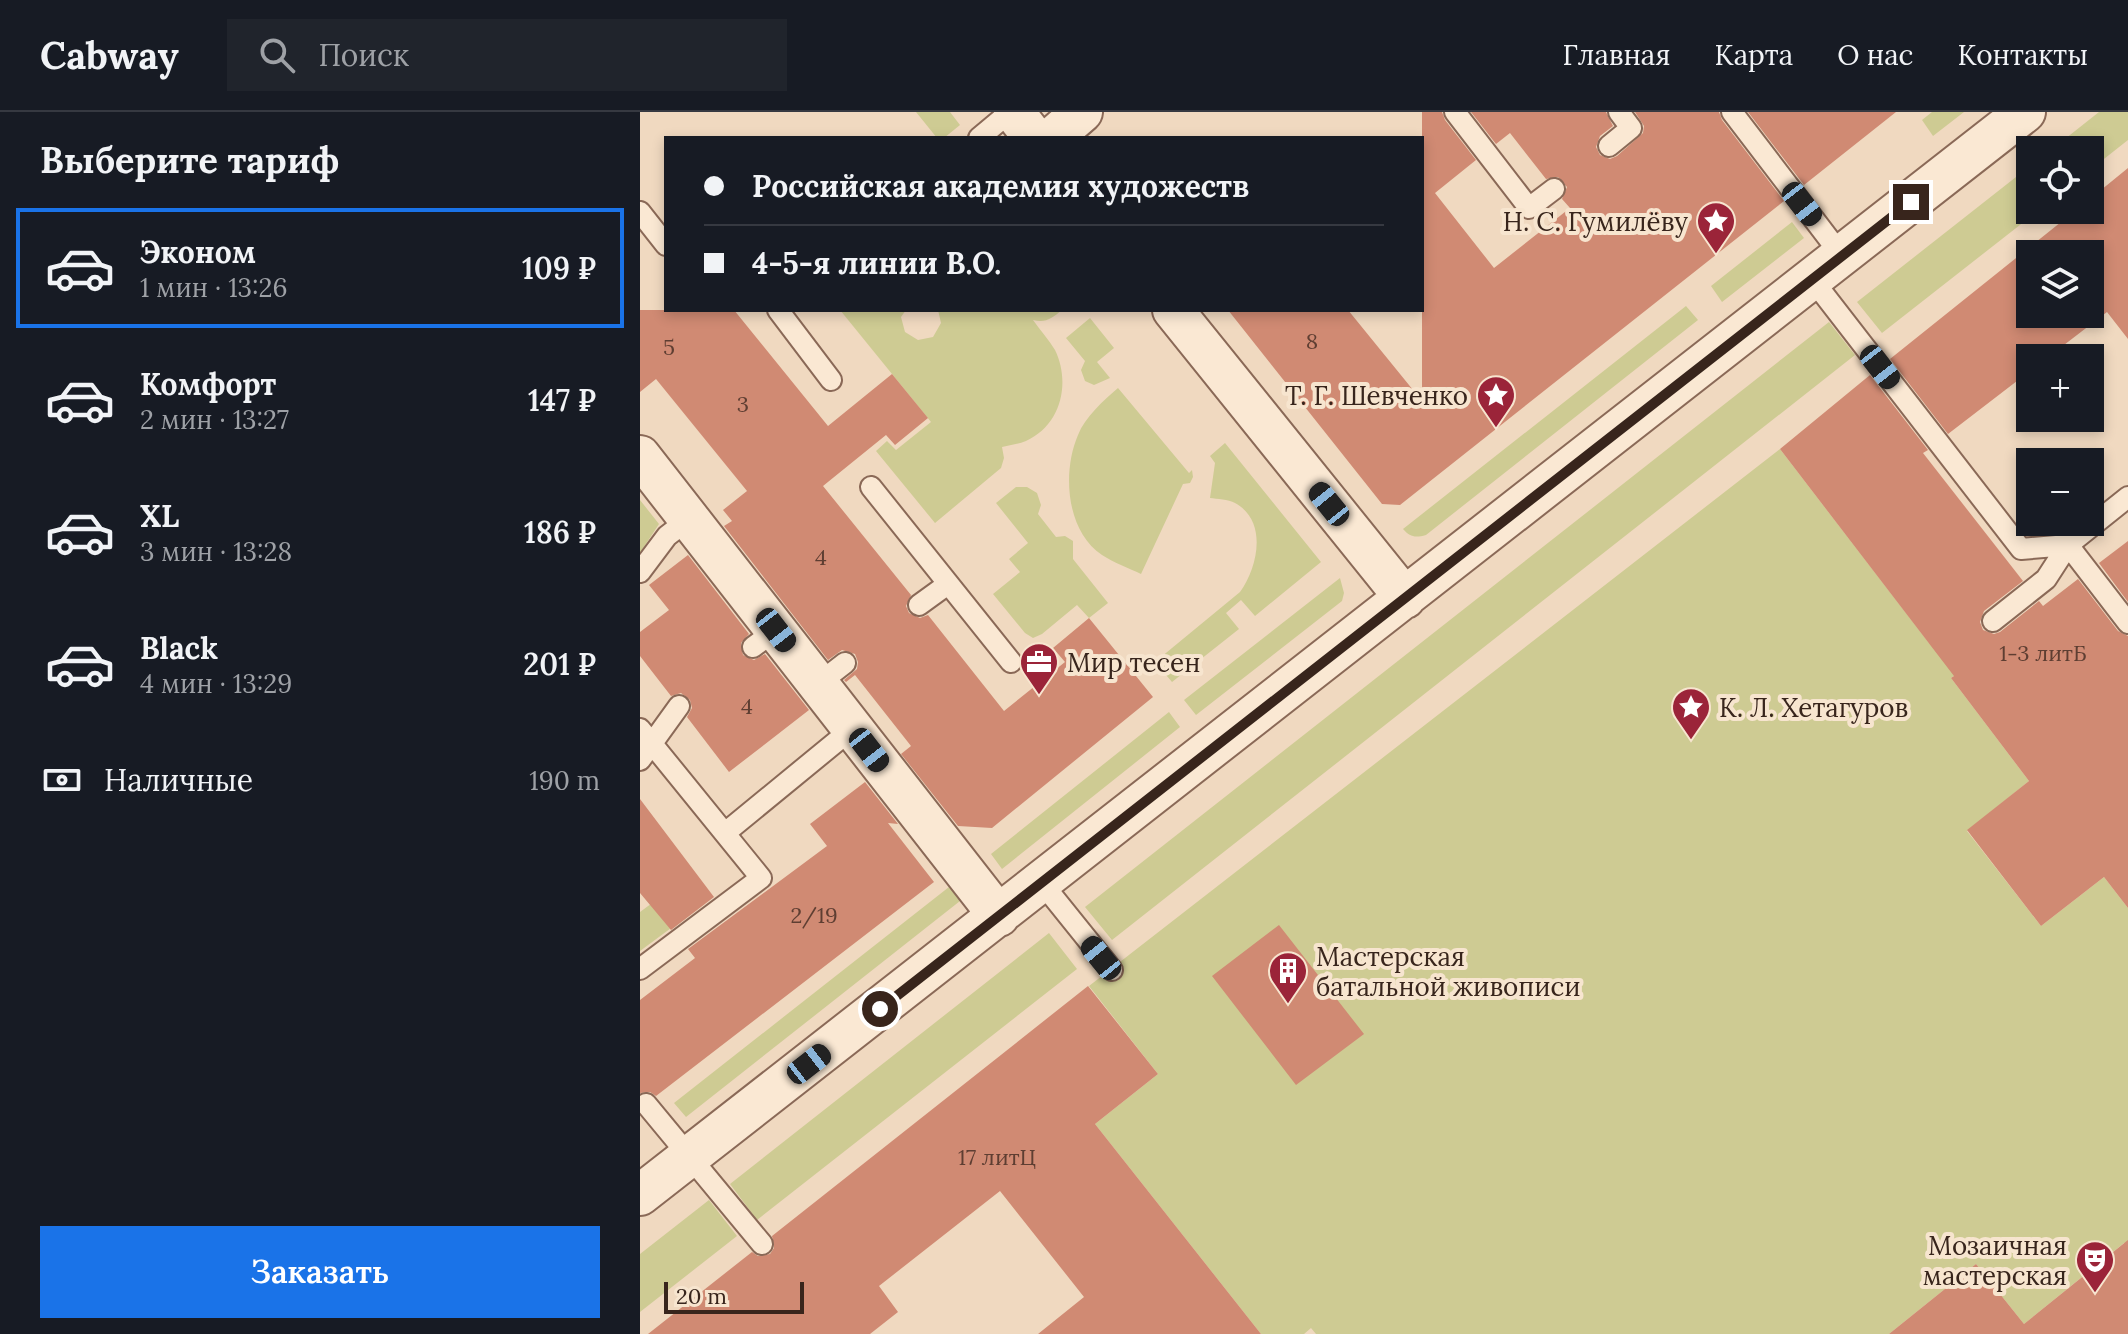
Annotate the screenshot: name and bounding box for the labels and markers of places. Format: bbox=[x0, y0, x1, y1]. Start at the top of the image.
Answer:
place icon: Н. С. Гумилёву bbox=[1695, 200, 1737, 255]
place label: Н. С. Гумилёву bbox=[1503, 205, 1688, 238]
place icon: Т. Г. Шевченко bbox=[1475, 374, 1517, 429]
place label: Т. Г. Шевченко bbox=[1285, 379, 1468, 412]
office icon: Мир тесен bbox=[1018, 641, 1060, 696]
place label: Мир тесен bbox=[1067, 646, 1200, 679]
place icon: К. Л. Хетагуров bbox=[1670, 686, 1712, 741]
place label: К. Л. Хетагуров bbox=[1719, 691, 1908, 724]
place label: Мастерская батальной живописи bbox=[1316, 940, 1581, 1003]
building icon: Мастерская батальной живописи bbox=[1267, 950, 1309, 1005]
place label: Мозаичная мастерская bbox=[1923, 1229, 2067, 1292]
theatre icon: Мозаичная мастерская bbox=[2074, 1239, 2116, 1294]

